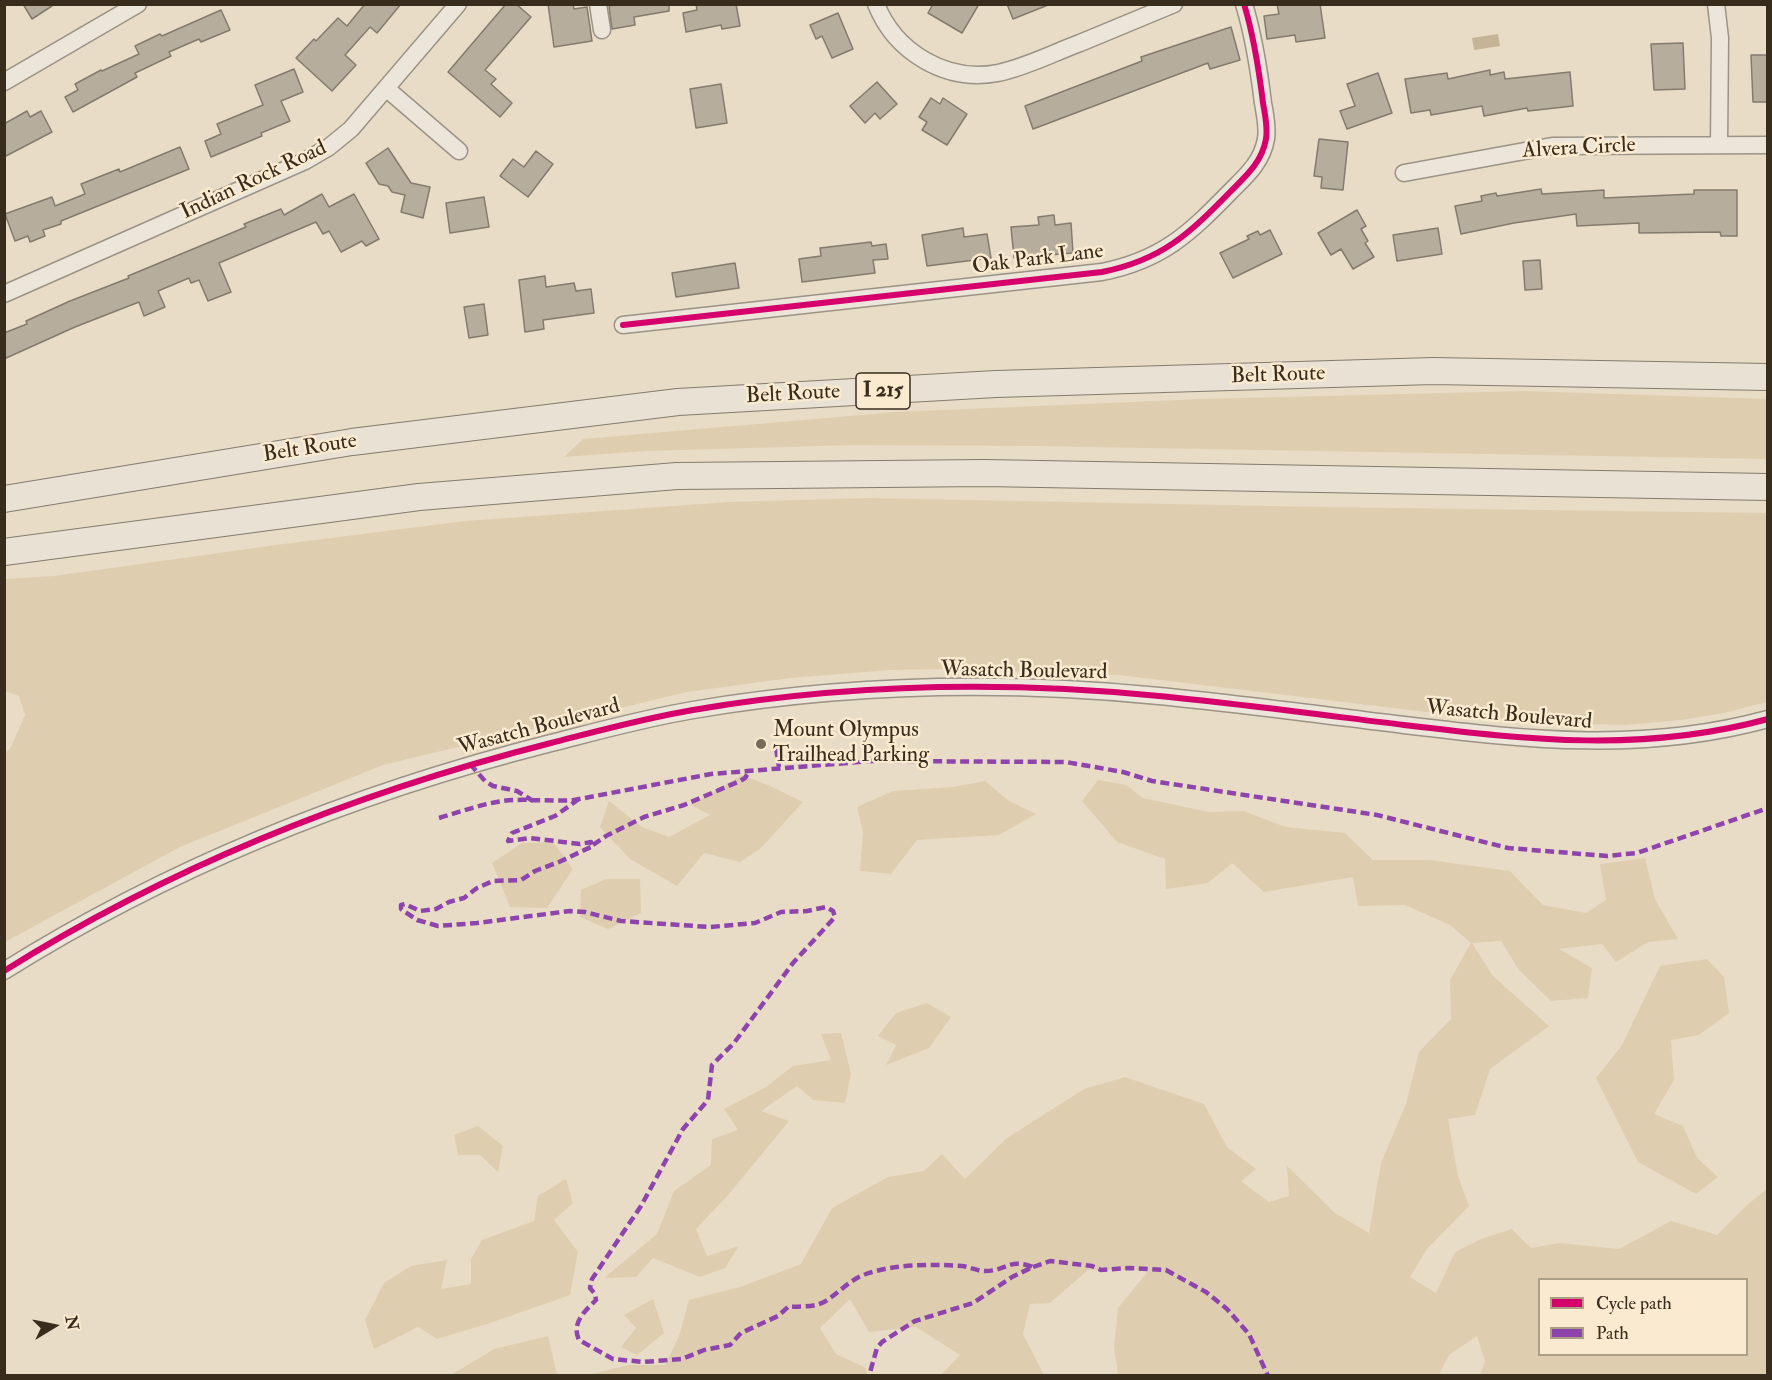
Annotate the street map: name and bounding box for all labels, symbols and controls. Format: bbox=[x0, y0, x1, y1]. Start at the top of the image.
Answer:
street label: Alvera Circle bbox=[1522, 133, 1636, 165]
street label: Indian Rock Road bbox=[177, 136, 331, 226]
street label: Oak Park Lane bbox=[971, 239, 1105, 281]
street label: Belt Route bbox=[1230, 361, 1326, 391]
road number: I 215 bbox=[856, 373, 910, 409]
street label: Belt Route bbox=[745, 379, 841, 411]
street label: Belt Route bbox=[261, 429, 359, 469]
street label: Wasatch Boulevard bbox=[940, 657, 1108, 687]
street label: Wasatch Boulevard bbox=[455, 694, 623, 762]
street label: Wasatch Boulevard bbox=[1425, 696, 1593, 736]
place label: Mount Olympus Trailhead Parking bbox=[773, 718, 929, 770]
marker: Mount Olympus Trailhead Parking bbox=[754, 737, 768, 751]
legend bbox=[1538, 1278, 1748, 1356]
text: Cycle path bbox=[1596, 1292, 1672, 1315]
north arrow bbox=[24, 1296, 84, 1356]
text: N bbox=[61, 1314, 83, 1332]
text: Path bbox=[1596, 1322, 1629, 1345]

